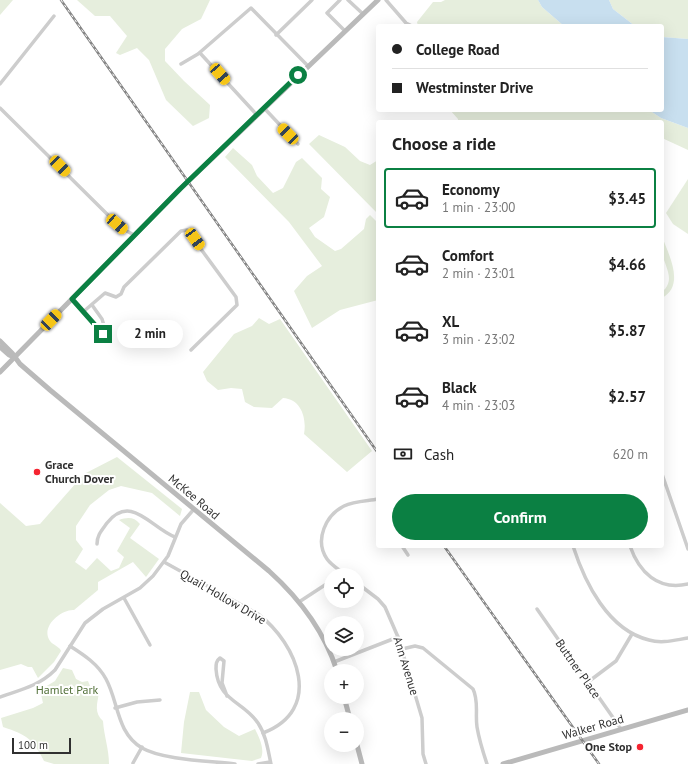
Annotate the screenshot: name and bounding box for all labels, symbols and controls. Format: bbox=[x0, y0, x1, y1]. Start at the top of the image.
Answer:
text: College Road bbox=[416, 40, 500, 59]
car bbox=[208, 61, 232, 87]
route start bbox=[289, 66, 307, 84]
text: Westminster Drive bbox=[416, 78, 533, 97]
car bbox=[275, 121, 301, 147]
text: Choose a ride bbox=[392, 132, 496, 155]
car bbox=[47, 153, 73, 179]
icon: car bbox=[394, 180, 430, 216]
text: Economy bbox=[442, 180, 500, 199]
text: $3.45 bbox=[608, 189, 646, 208]
text: 1 min · 23:00 bbox=[442, 199, 515, 216]
car bbox=[104, 212, 130, 236]
car bbox=[183, 226, 207, 252]
icon: car bbox=[394, 246, 430, 282]
text: Comfort bbox=[442, 246, 494, 265]
text: $4.66 bbox=[608, 255, 646, 274]
text: 2 min · 23:01 bbox=[442, 265, 515, 282]
car bbox=[38, 307, 64, 333]
icon: car bbox=[394, 312, 430, 348]
text: XL bbox=[442, 312, 459, 331]
callout: 2 min bbox=[117, 320, 183, 348]
text: $5.87 bbox=[608, 321, 646, 340]
route end bbox=[94, 325, 112, 343]
text: 2 min bbox=[134, 325, 166, 342]
text: 3 min · 23:02 bbox=[442, 331, 515, 348]
icon: car bbox=[394, 378, 430, 414]
text: Black bbox=[442, 378, 477, 397]
text: $2.57 bbox=[608, 387, 646, 406]
text: 4 min · 23:03 bbox=[442, 397, 515, 414]
icon: cash bbox=[392, 443, 414, 465]
text: Cash bbox=[424, 445, 454, 464]
text: 620 m bbox=[613, 446, 648, 463]
place label: Grace Church Dover bbox=[45, 457, 114, 486]
marker: Grace Church Dover bbox=[32, 467, 42, 477]
street label: McKee Road bbox=[166, 471, 223, 522]
button: Confirm bbox=[392, 494, 648, 540]
street label: Quail Hollow Drive bbox=[177, 566, 269, 627]
map controls bbox=[324, 568, 364, 752]
button: locate bbox=[324, 568, 364, 608]
button: layers bbox=[324, 616, 364, 656]
street label: Ann Avenue bbox=[390, 635, 422, 697]
street label: Buttner Place bbox=[552, 636, 604, 701]
button: + bbox=[324, 664, 364, 704]
park label: Hamlet Park bbox=[36, 682, 99, 697]
street label: Walker Road bbox=[560, 711, 625, 742]
button: − bbox=[324, 712, 364, 752]
scale bar bbox=[12, 736, 71, 755]
text: 100 m bbox=[18, 738, 48, 752]
place label: One Stop bbox=[585, 739, 633, 754]
marker: One Stop bbox=[635, 742, 645, 752]

